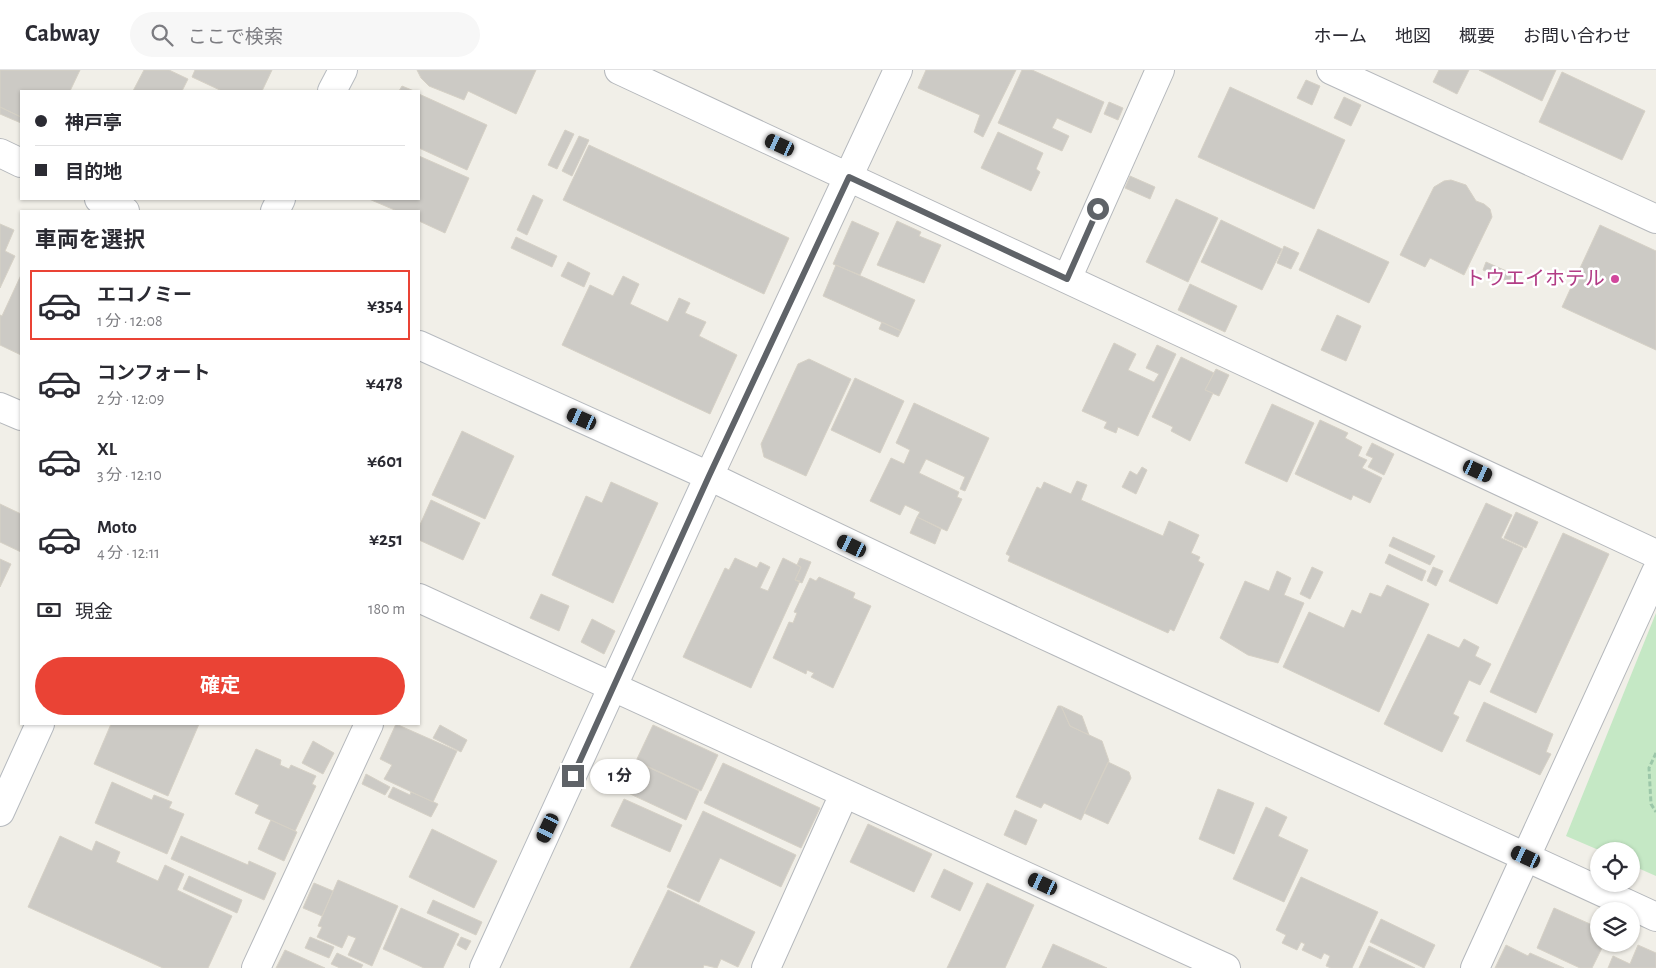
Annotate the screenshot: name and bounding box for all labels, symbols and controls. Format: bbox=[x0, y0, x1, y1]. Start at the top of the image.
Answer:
search box bbox=[130, 12, 480, 57]
icon: search bbox=[148, 21, 176, 49]
text: Cabway bbox=[25, 22, 100, 46]
text: ここで検索 bbox=[188, 28, 283, 47]
text: ホーム bbox=[1314, 28, 1367, 46]
text: 地図 bbox=[1395, 28, 1431, 46]
text: 概要 bbox=[1459, 28, 1495, 46]
text: お問い合わせ bbox=[1523, 28, 1631, 46]
text: 神戸亭 bbox=[65, 114, 122, 133]
car bbox=[763, 132, 796, 158]
text: 目的地 bbox=[65, 163, 122, 182]
route start bbox=[1087, 198, 1109, 220]
text: 車両を選択 bbox=[35, 229, 145, 251]
place label: トウエイホテル bbox=[1465, 268, 1605, 289]
marker: トウエイホテル bbox=[1609, 273, 1621, 285]
icon: car bbox=[37, 283, 82, 328]
text: エコノミー bbox=[97, 286, 192, 305]
text: ¥354 bbox=[367, 296, 403, 315]
text: 1 分 · 12:08 bbox=[97, 313, 163, 329]
icon: car bbox=[37, 361, 82, 406]
text: コンフォート bbox=[97, 364, 210, 383]
text: ¥478 bbox=[366, 374, 403, 393]
text: 2 分 · 12:09 bbox=[97, 391, 164, 407]
car bbox=[565, 406, 598, 432]
icon: car bbox=[37, 439, 82, 484]
text: XL bbox=[97, 440, 117, 459]
text: ¥601 bbox=[367, 452, 403, 471]
car bbox=[1461, 458, 1494, 484]
text: 3 分 · 12:10 bbox=[97, 467, 162, 483]
icon: car bbox=[37, 517, 82, 562]
text: Moto bbox=[97, 518, 137, 537]
text: ¥251 bbox=[369, 530, 403, 549]
car bbox=[835, 533, 868, 559]
text: 4 分 · 12:11 bbox=[97, 545, 160, 561]
icon: cash bbox=[35, 596, 63, 624]
text: 180 m bbox=[368, 601, 405, 617]
text: 現金 bbox=[75, 603, 113, 622]
button: 確定 bbox=[35, 657, 405, 715]
callout: 1 分 bbox=[590, 758, 650, 794]
route end bbox=[562, 765, 584, 787]
text: 1 分 bbox=[608, 768, 632, 784]
car bbox=[534, 811, 561, 845]
map controls bbox=[1590, 842, 1640, 952]
button: locate bbox=[1590, 842, 1640, 892]
car bbox=[1509, 844, 1542, 870]
car bbox=[1026, 871, 1059, 897]
button: layers bbox=[1590, 902, 1640, 952]

